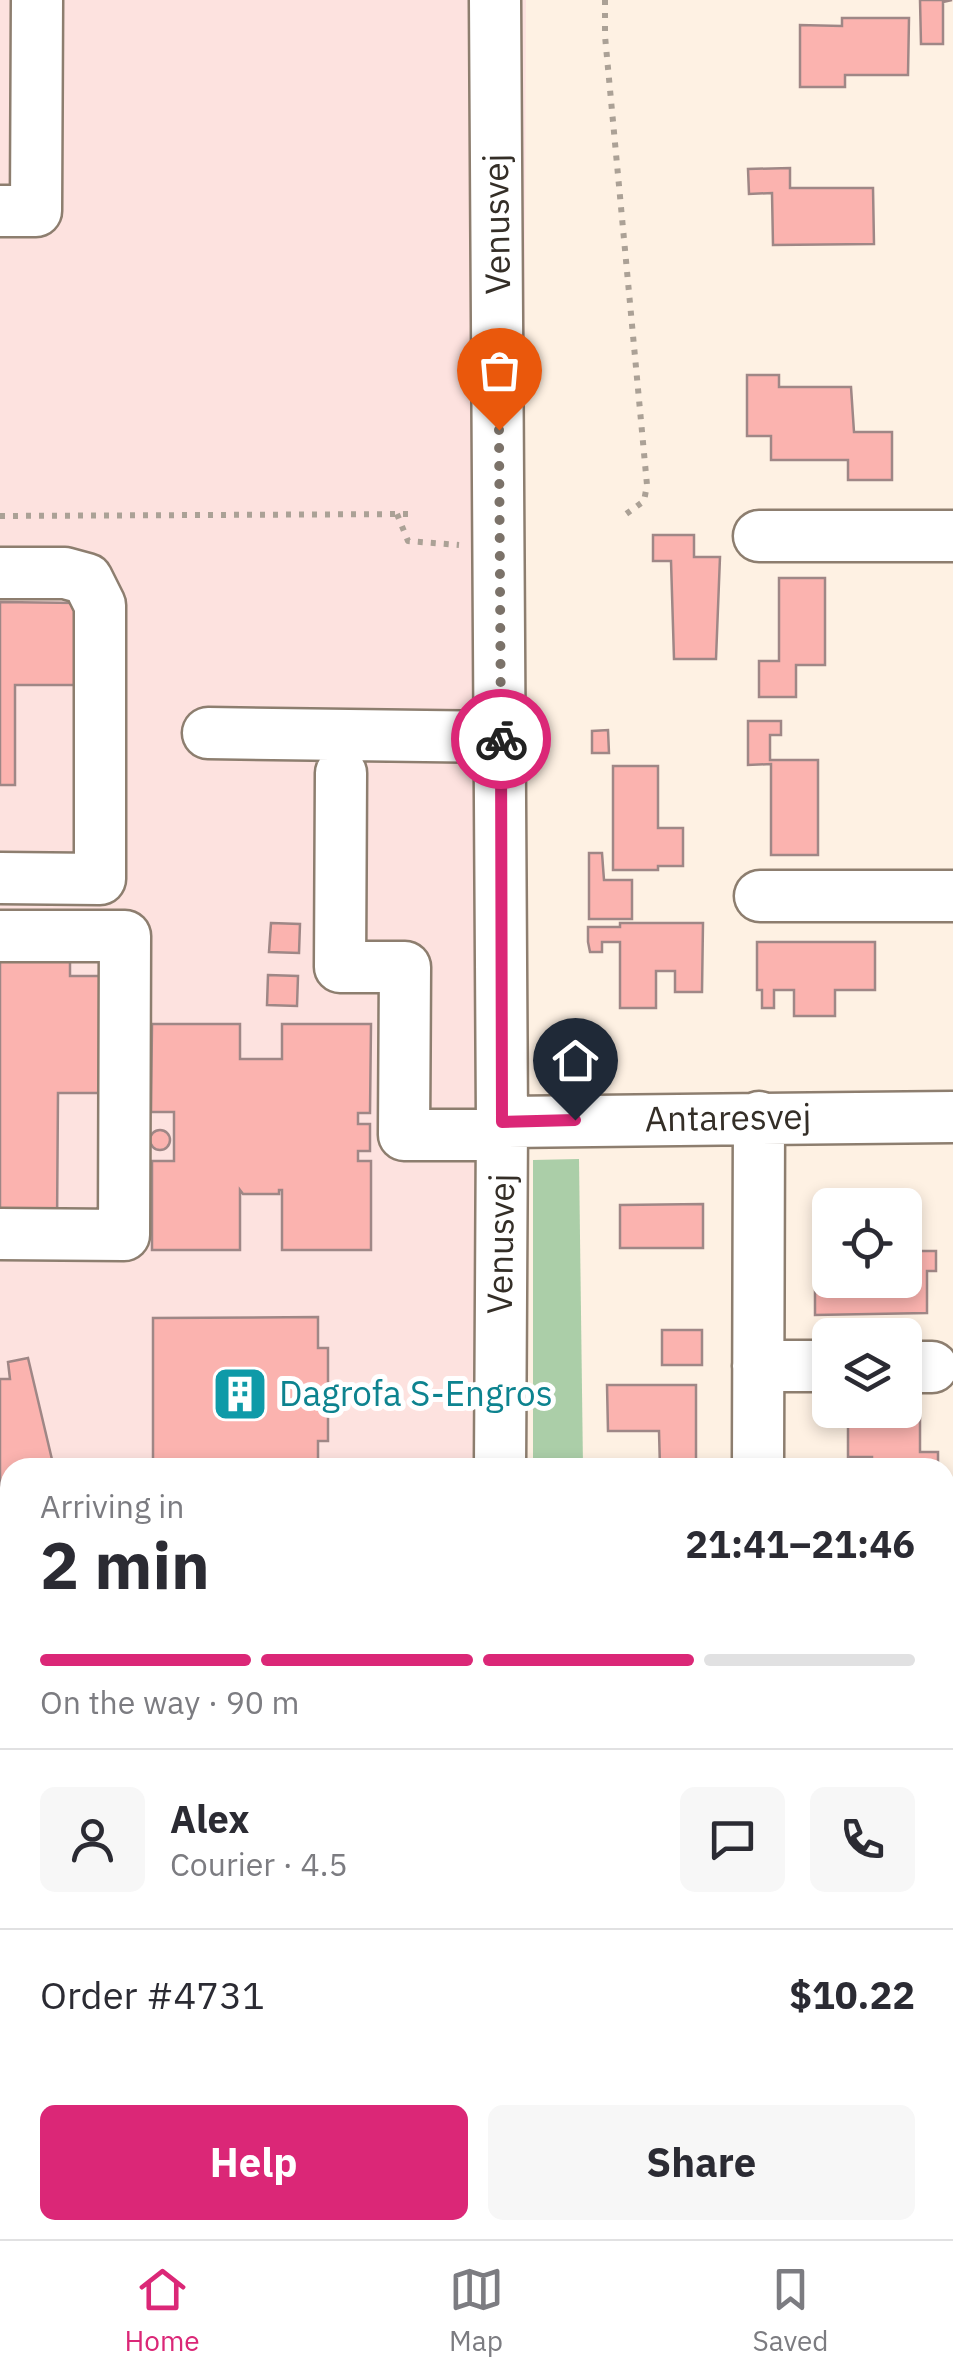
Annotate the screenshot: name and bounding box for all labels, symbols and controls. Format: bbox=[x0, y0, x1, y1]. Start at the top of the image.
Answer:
street label: Venusvej bbox=[472, 153, 520, 295]
pin bbox=[457, 328, 542, 431]
icon: bag bbox=[472, 343, 527, 398]
courier bbox=[451, 689, 551, 789]
icon: bike bbox=[474, 712, 529, 767]
pin bbox=[533, 1018, 618, 1121]
icon: home bbox=[548, 1033, 603, 1088]
street label: Antaresvej bbox=[644, 1093, 812, 1141]
street label: Venusvej bbox=[476, 1173, 524, 1315]
map controls bbox=[812, 1188, 922, 1428]
button: locate bbox=[812, 1188, 922, 1298]
button: layers bbox=[812, 1318, 922, 1428]
building icon: Dagrofa S-Engros bbox=[210, 1364, 270, 1424]
place label: Dagrofa S-Engros bbox=[279, 1370, 553, 1416]
text: Arriving in bbox=[40, 1485, 185, 1527]
text: 21:41–21:46 bbox=[685, 1519, 915, 1568]
text: 2 min bbox=[40, 1522, 210, 1607]
text: On the way · 90 m bbox=[40, 1681, 300, 1723]
button: person bbox=[40, 1787, 145, 1892]
button: chat bbox=[680, 1787, 785, 1892]
button: phone bbox=[810, 1787, 915, 1892]
text: Alex bbox=[170, 1794, 250, 1843]
text: Courier · 4.5 bbox=[170, 1843, 348, 1885]
text: Order #4731 bbox=[40, 1970, 265, 2019]
text: $10.22 bbox=[789, 1970, 915, 2019]
button: Help bbox=[40, 2105, 468, 2220]
button: Share bbox=[488, 2105, 915, 2220]
tab: Home bbox=[124, 2262, 200, 2359]
tab: Map bbox=[449, 2262, 504, 2359]
tab: Saved bbox=[752, 2262, 829, 2359]

